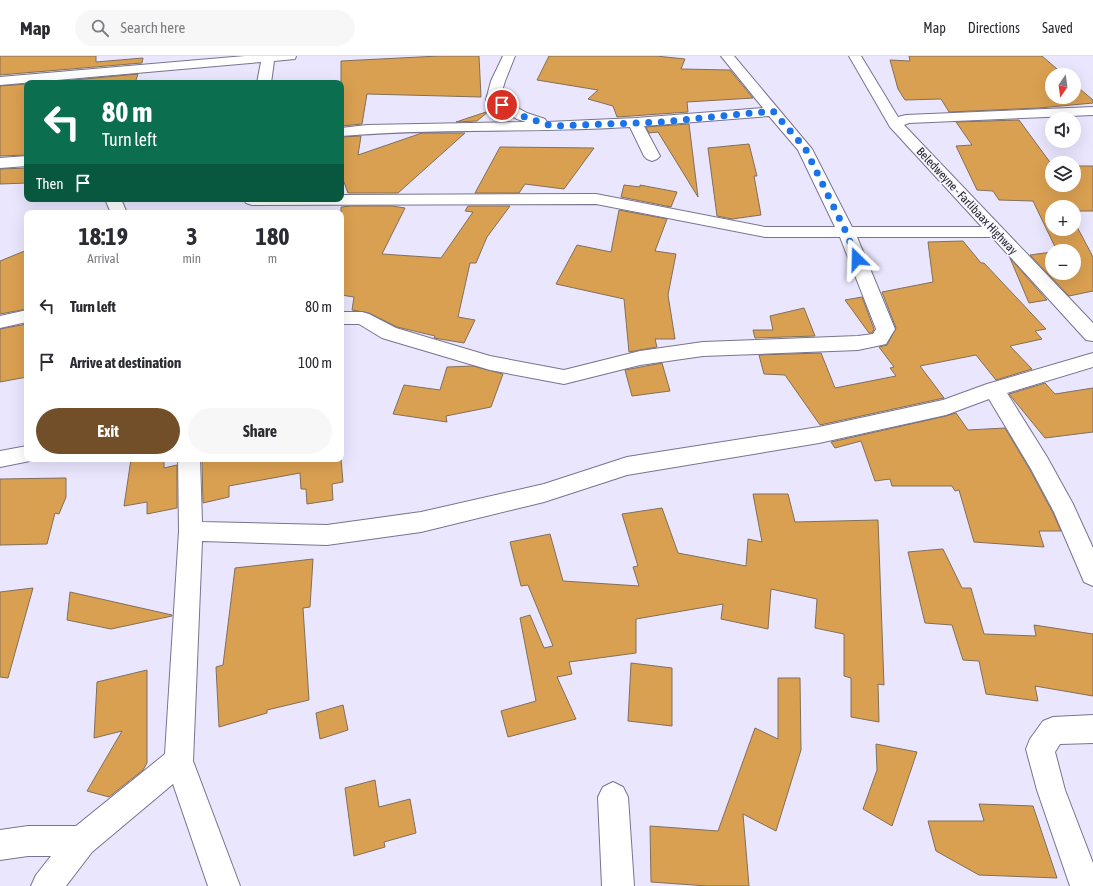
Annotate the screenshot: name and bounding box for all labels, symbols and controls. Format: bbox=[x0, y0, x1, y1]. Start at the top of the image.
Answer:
search box bbox=[75, 10, 355, 46]
text: Map bbox=[20, 17, 51, 39]
icon: search bbox=[89, 17, 111, 39]
text: Search here bbox=[121, 19, 185, 36]
text: Map bbox=[923, 20, 946, 36]
text: Directions bbox=[968, 20, 1020, 36]
text: Saved bbox=[1042, 20, 1073, 36]
north arrow bbox=[1045, 68, 1081, 104]
map controls bbox=[1045, 68, 1081, 280]
pin bbox=[485, 88, 519, 122]
icon: arrive bbox=[491, 94, 513, 116]
icon: left bbox=[36, 96, 88, 148]
text: 80 m bbox=[102, 96, 152, 128]
button: sound bbox=[1045, 112, 1081, 148]
text: Turn left bbox=[102, 129, 157, 150]
street label: Beledweyne - Farlibaax Highway bbox=[914, 145, 1020, 258]
button: layers bbox=[1045, 156, 1081, 192]
icon: arrive bbox=[72, 172, 94, 194]
text: Then bbox=[36, 175, 64, 192]
button: + bbox=[1045, 200, 1081, 236]
text: 18:19 bbox=[79, 223, 128, 250]
text: 3 bbox=[186, 223, 197, 250]
text: 180 bbox=[256, 223, 289, 250]
position arrow bbox=[836, 238, 878, 280]
button: − bbox=[1045, 244, 1081, 280]
text: Arrival bbox=[87, 251, 119, 266]
text: min bbox=[182, 251, 201, 266]
text: m bbox=[268, 251, 277, 266]
icon: left bbox=[36, 295, 58, 317]
text: Turn left bbox=[70, 298, 116, 315]
text: 80 m bbox=[305, 298, 332, 315]
icon: arrive bbox=[36, 351, 58, 373]
text: Arrive at destination bbox=[70, 354, 181, 371]
text: 100 m bbox=[298, 354, 332, 371]
button: Exit bbox=[36, 408, 180, 454]
button: Share bbox=[188, 408, 332, 454]

